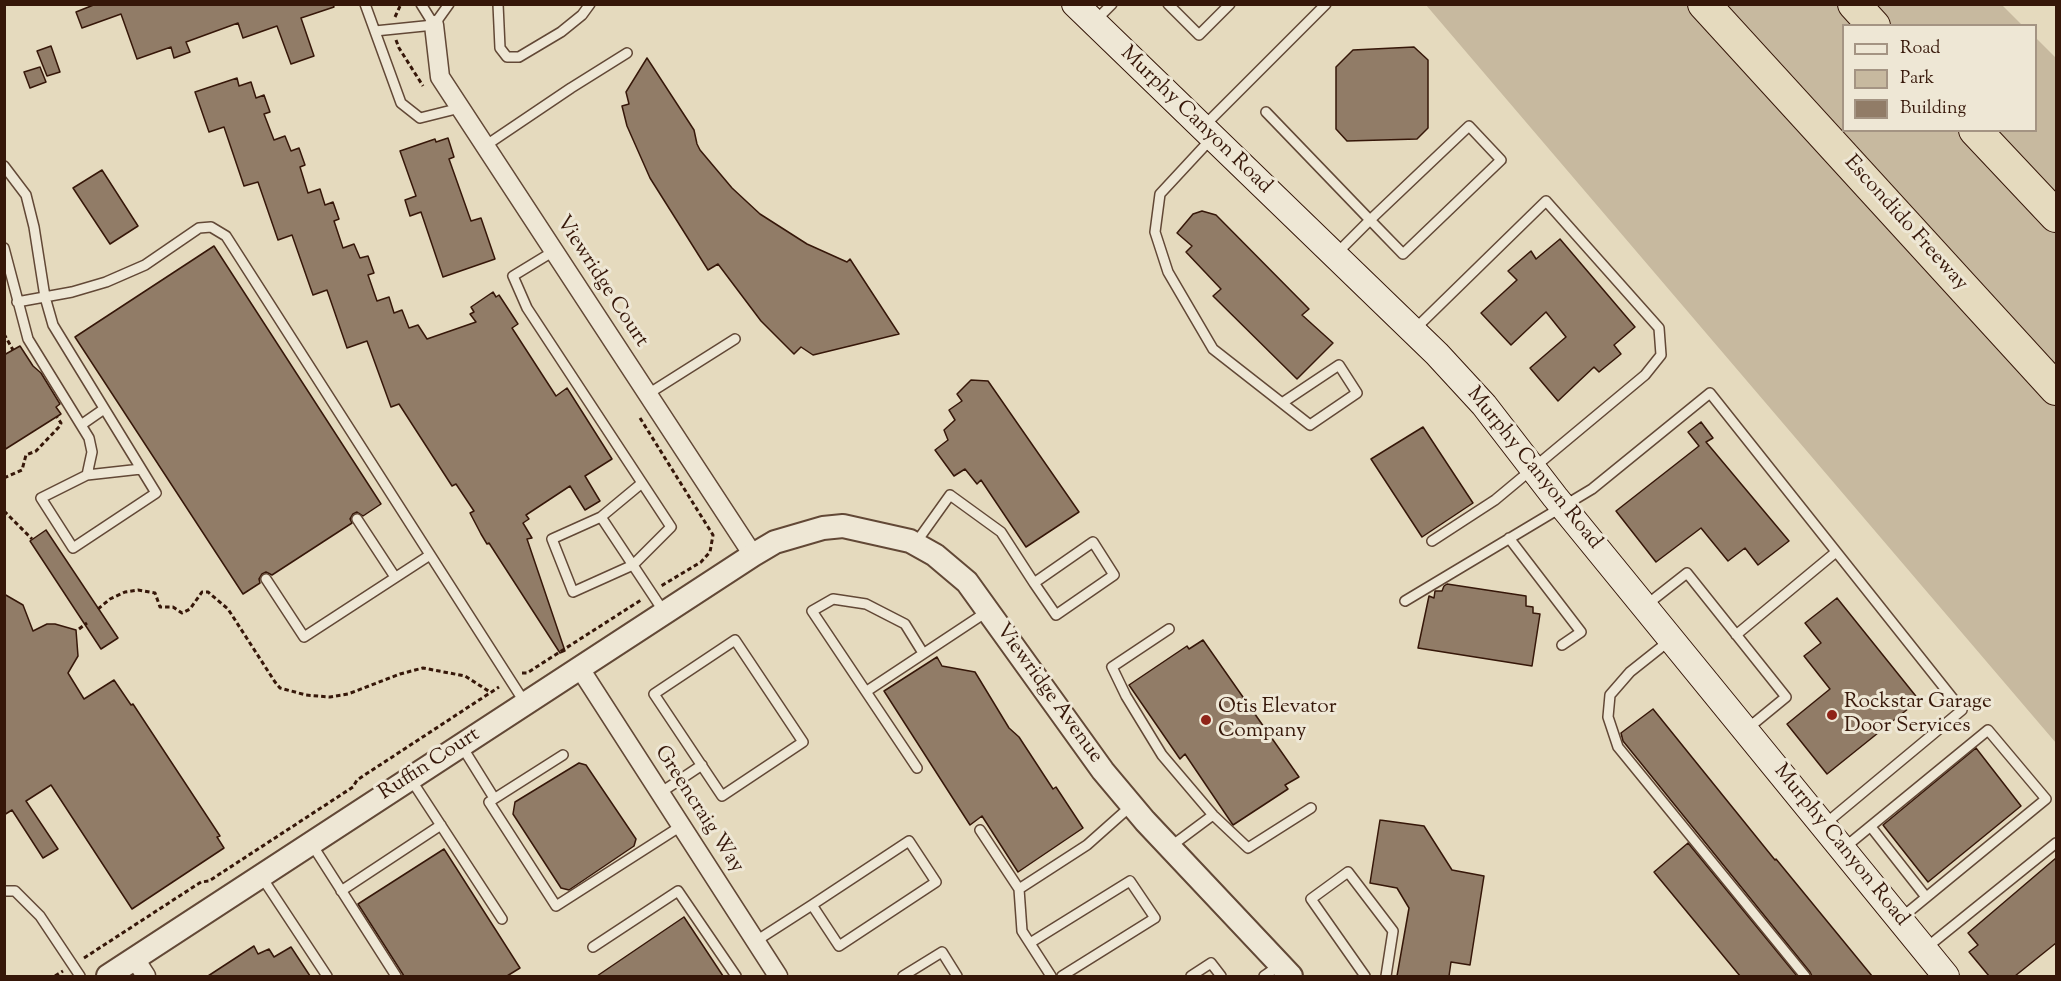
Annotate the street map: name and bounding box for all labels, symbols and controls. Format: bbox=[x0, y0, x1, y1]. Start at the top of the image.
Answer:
legend bbox=[1842, 24, 2037, 132]
text: Road bbox=[1900, 36, 1940, 62]
street label: Murphy Canyon Road bbox=[1114, 42, 1276, 200]
text: Park bbox=[1900, 66, 1934, 92]
text: Building bbox=[1900, 96, 1966, 122]
street label: Escondido Freeway bbox=[1838, 151, 1972, 297]
street label: Viewridge Court bbox=[549, 212, 653, 352]
street label: Murphy Canyon Road bbox=[1460, 383, 1606, 555]
street label: Viewridge Avenue bbox=[989, 619, 1107, 769]
place label: Rockstar Garage Door Services bbox=[1844, 690, 1992, 740]
place label: Otis Elevator Company bbox=[1218, 695, 1337, 745]
marker: Rockstar Garage Door Services bbox=[1825, 708, 1839, 722]
marker: Otis Elevator Company bbox=[1199, 713, 1213, 727]
street label: Ruffin Court bbox=[375, 723, 485, 807]
street label: Greencraig Way bbox=[648, 742, 748, 878]
street label: Murphy Canyon Road bbox=[1767, 760, 1913, 932]

